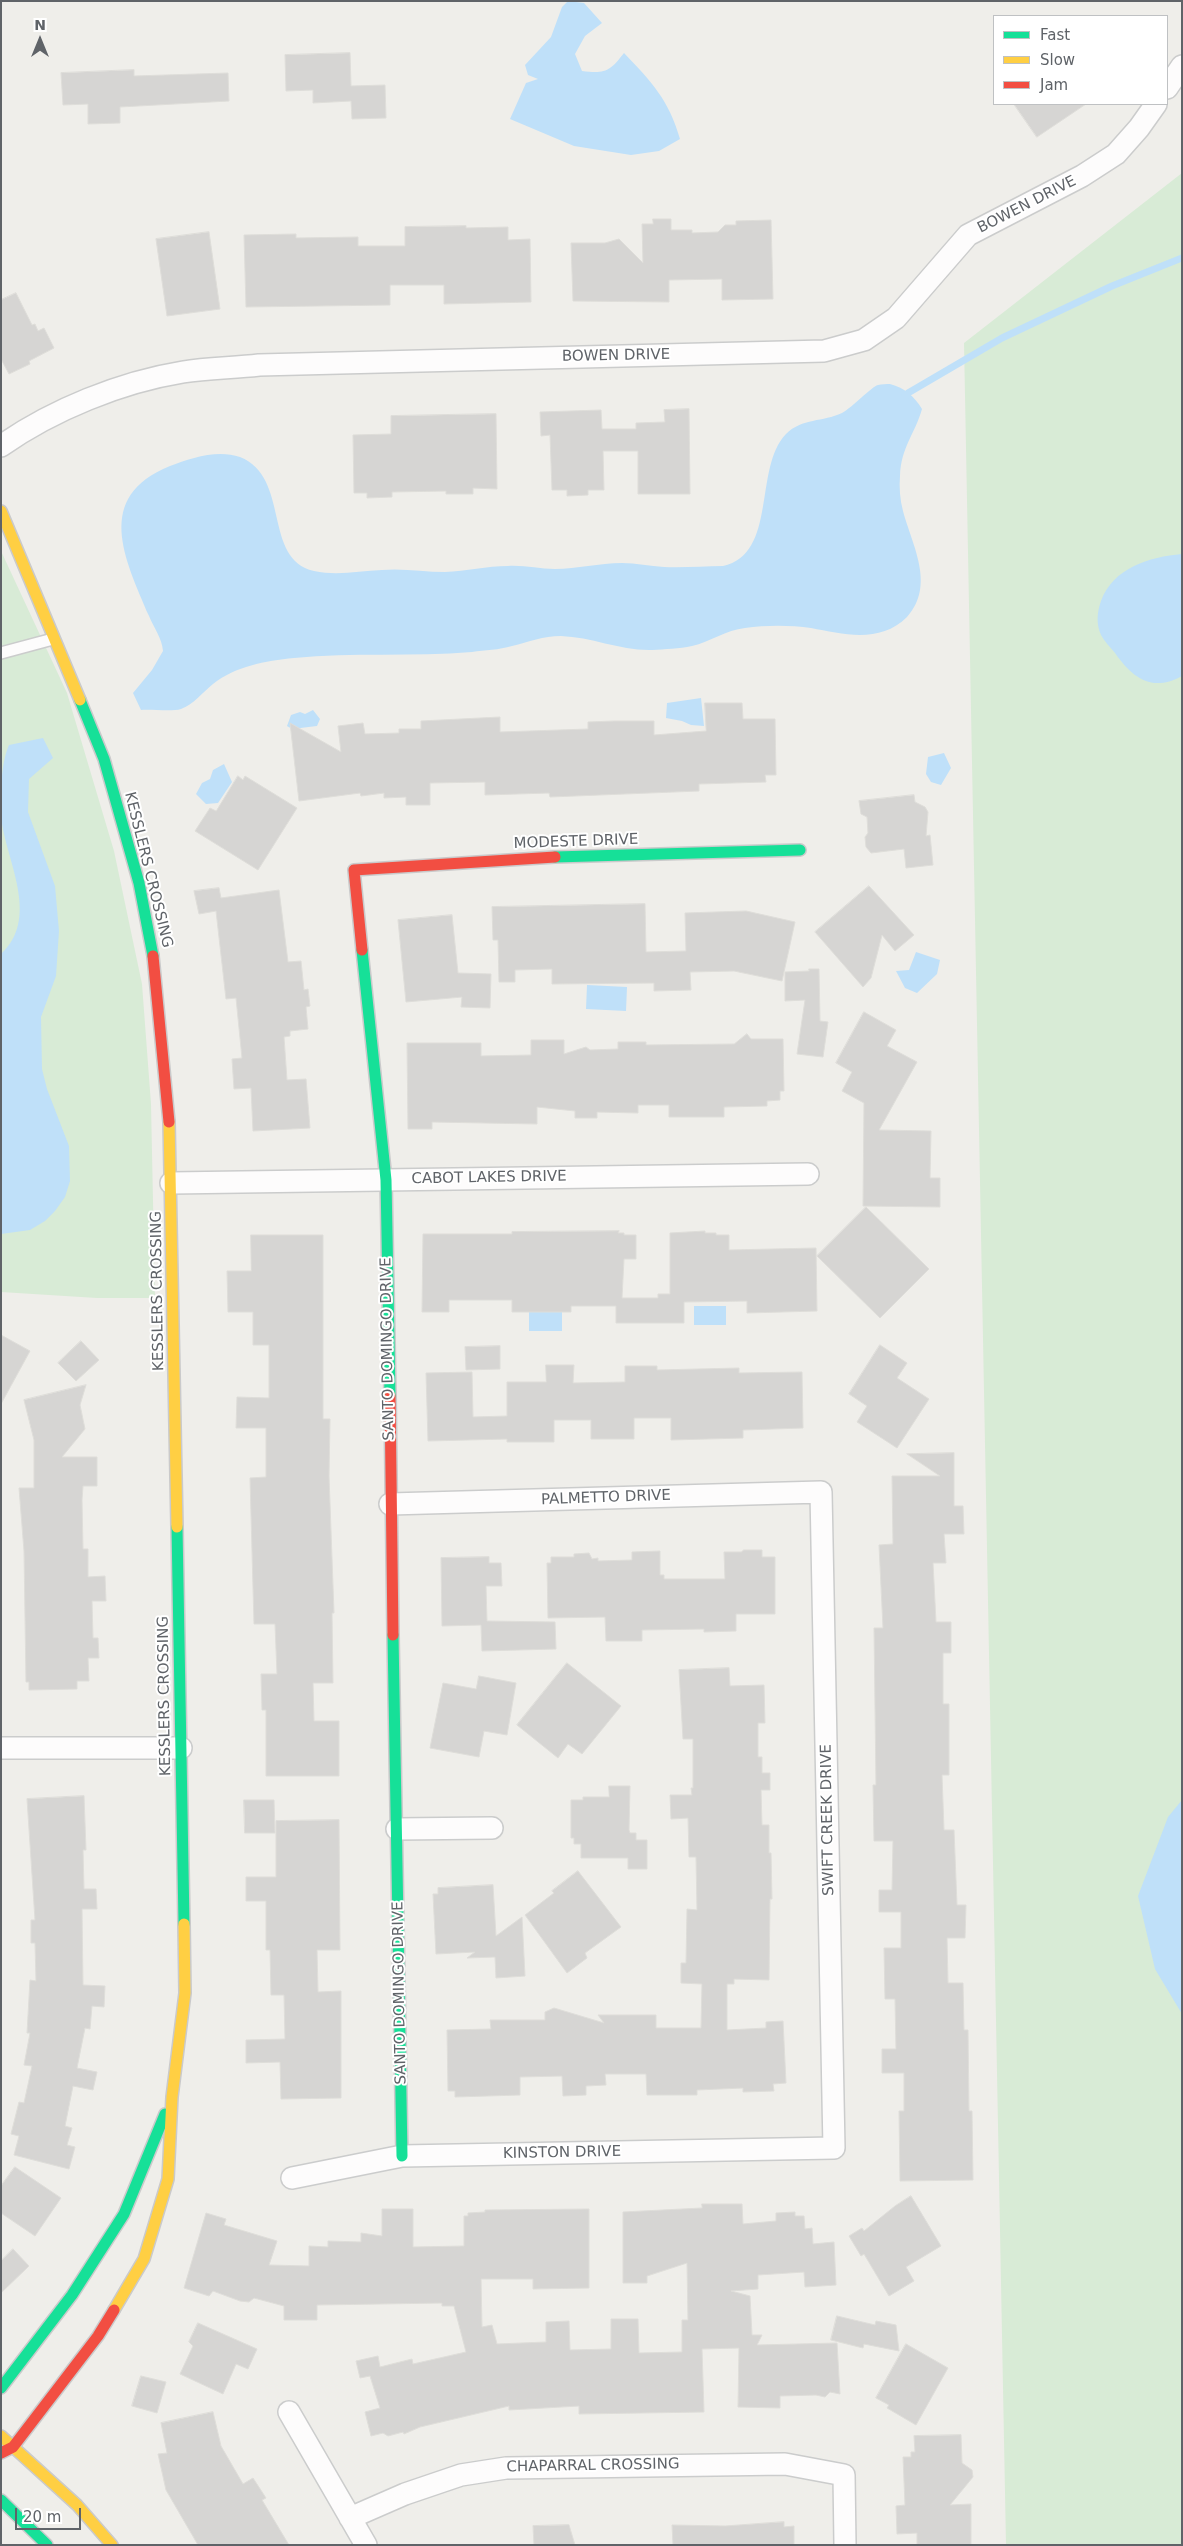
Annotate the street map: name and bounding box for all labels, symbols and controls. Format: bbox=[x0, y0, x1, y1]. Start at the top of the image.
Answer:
north arrow bbox=[15, 15, 65, 65]
legend bbox=[993, 15, 1168, 105]
text: N bbox=[34, 17, 46, 33]
text: Fast bbox=[1040, 26, 1070, 44]
text: Slow bbox=[1040, 51, 1075, 69]
text: Jam bbox=[1040, 76, 1068, 94]
street label: BOWEN DRIVE bbox=[975, 172, 1079, 238]
street label: BOWEN DRIVE bbox=[562, 346, 670, 366]
street label: KESSLERS CROSSING bbox=[120, 790, 176, 950]
street label: MODESTE DRIVE bbox=[513, 831, 639, 853]
street label: CABOT LAKES DRIVE bbox=[411, 1168, 567, 1188]
street label: KESSLERS CROSSING bbox=[148, 1211, 168, 1371]
street label: SANTO DOMINGO DRIVE bbox=[377, 1257, 399, 1441]
street label: PALMETTO DRIVE bbox=[541, 1487, 671, 1509]
street label: KESSLERS CROSSING bbox=[155, 1616, 175, 1776]
street label: SWIFT CREEK DRIVE bbox=[818, 1744, 838, 1896]
street label: SANTO DOMINGO DRIVE bbox=[389, 1901, 411, 2085]
street label: KINSTON DRIVE bbox=[503, 2143, 621, 2163]
street label: CHAPARRAL CROSSING bbox=[506, 2455, 680, 2477]
scale bar bbox=[18, 2498, 84, 2530]
text: 20 m bbox=[23, 2508, 61, 2526]

